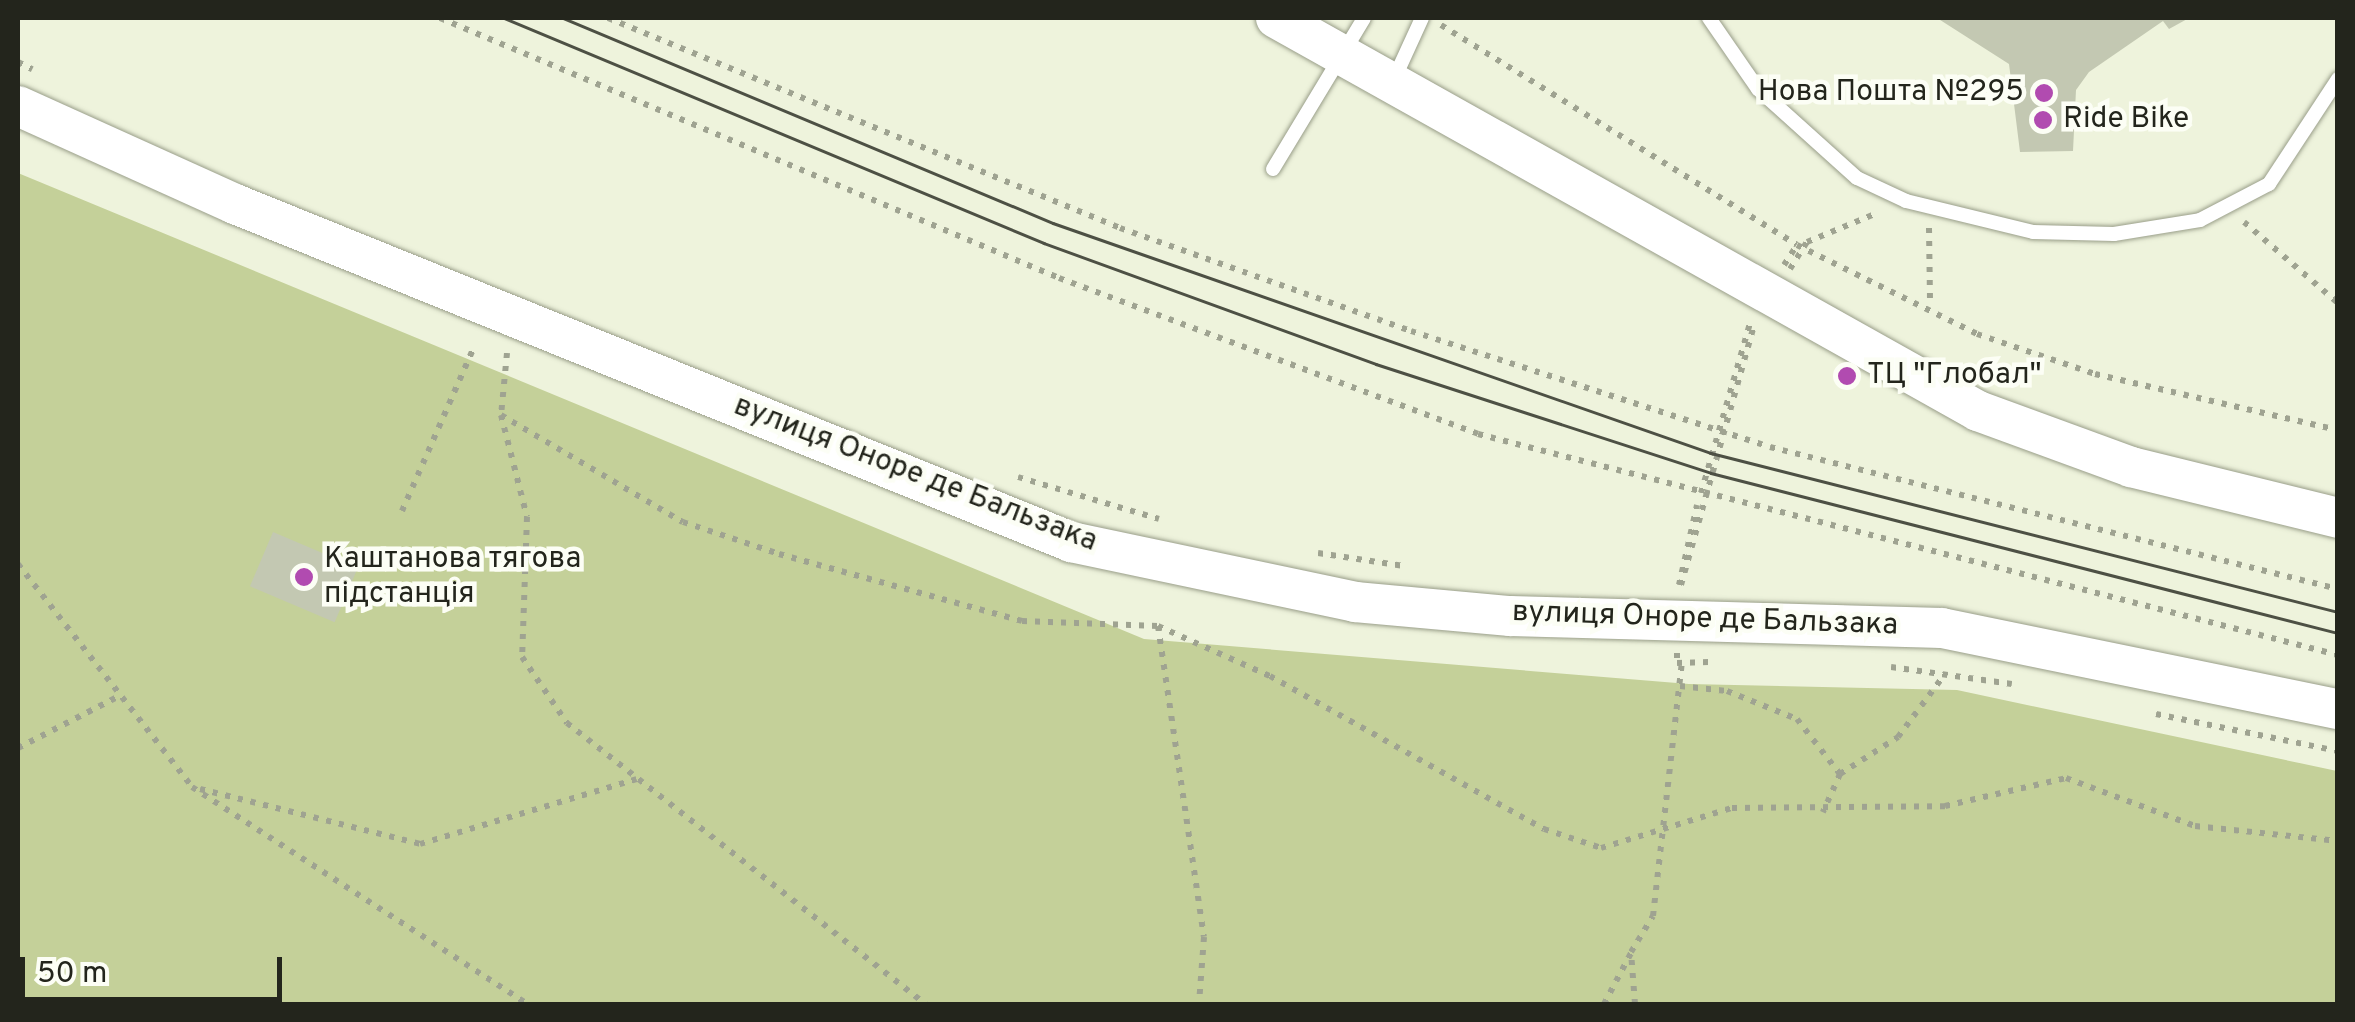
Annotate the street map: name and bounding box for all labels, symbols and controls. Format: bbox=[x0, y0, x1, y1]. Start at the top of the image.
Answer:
place label: Нова Пошта №295 bbox=[1758, 75, 2024, 111]
marker: Нова Пошта №295 bbox=[2033, 82, 2055, 104]
place label: Ride Bike bbox=[2063, 102, 2189, 138]
marker: Ride Bike bbox=[2032, 109, 2054, 131]
place label: ТЦ "Глобал" bbox=[1867, 358, 2042, 394]
marker: ТЦ "Глобал" bbox=[1836, 365, 1858, 387]
street label: вулиця Оноре де Бальзака bbox=[728, 389, 1102, 561]
place label: Каштанова тягова пiдстанцiя bbox=[324, 542, 581, 612]
marker: Каштанова тягова пiдстанцiя bbox=[293, 566, 315, 588]
street label: вулиця Оноре де Бальзака bbox=[1511, 595, 1899, 645]
scale bar bbox=[25, 937, 288, 999]
text: 50 m bbox=[37, 956, 107, 993]

